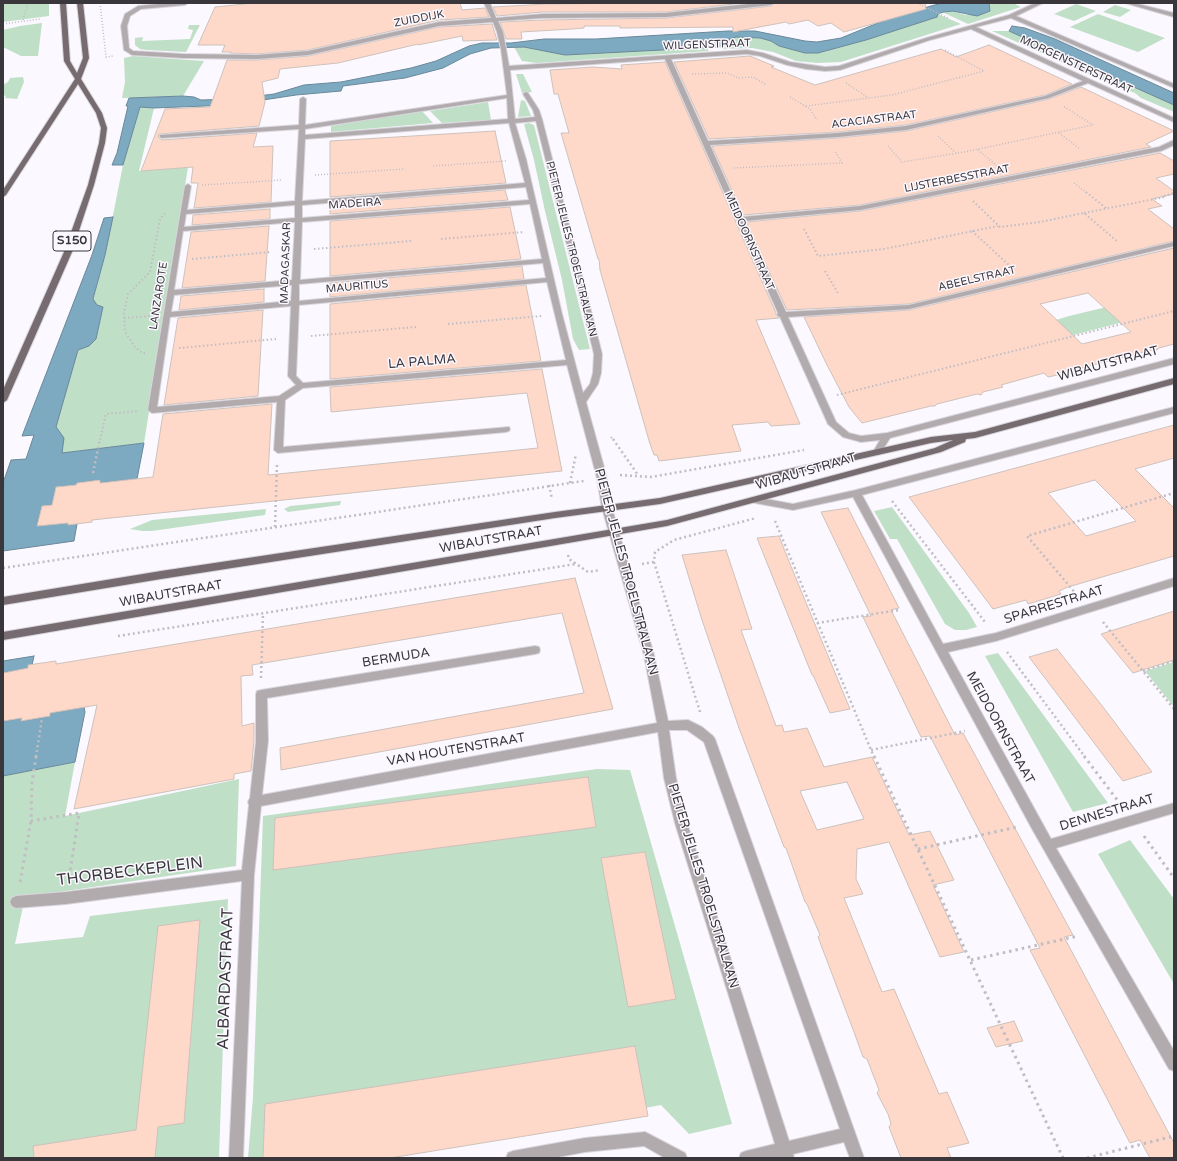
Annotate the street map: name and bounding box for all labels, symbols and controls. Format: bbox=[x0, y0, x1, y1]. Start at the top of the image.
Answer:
street label: ZUIDDIJK bbox=[393, 8, 445, 30]
street label: MORGENSTERSTRAAT bbox=[1018, 33, 1134, 97]
street label: WILGENSTRAAT bbox=[663, 37, 751, 53]
street label: ACACIASTRAAT bbox=[831, 108, 917, 132]
street label: PIETER JELLES TROELSTRALAAN bbox=[543, 160, 599, 338]
street label: LIJSTERBESSTRAAT bbox=[903, 162, 1011, 196]
street label: MEIDOORNSTRAAT bbox=[721, 190, 777, 292]
street label: MADEIRA bbox=[328, 196, 382, 212]
street label: MADAGASKAR bbox=[278, 222, 294, 304]
road number: S150 bbox=[53, 231, 91, 251]
street label: LANZAROTE bbox=[147, 261, 171, 331]
street label: ABEELSTRAAT bbox=[937, 264, 1017, 294]
street label: MAURITIUS bbox=[325, 278, 389, 296]
street label: WIBAUTSTRAAT bbox=[1056, 343, 1160, 385]
street label: LA PALMA bbox=[387, 351, 457, 373]
street label: WIBAUTSTRAAT bbox=[754, 450, 858, 494]
street label: PIETER JELLES TROELSTRALAAN bbox=[591, 467, 661, 677]
street label: WIBAUTSTRAAT bbox=[438, 523, 544, 557]
street label: WIBAUTSTRAAT bbox=[118, 577, 224, 611]
street label: SPARRESTRAAT bbox=[1002, 582, 1106, 628]
street label: BERMUDA bbox=[361, 645, 431, 671]
street label: MEIDOORNSTRAAT bbox=[963, 669, 1037, 787]
street label: VAN HOUTENSTRAAT bbox=[386, 730, 526, 770]
street label: PIETER JELLES TROELSTRALAAN bbox=[664, 782, 742, 990]
street label: DENNESTRAAT bbox=[1058, 791, 1156, 835]
street label: THORBECKEPLEIN bbox=[56, 854, 204, 890]
street label: ALBARDASTRAAT bbox=[214, 908, 238, 1050]

